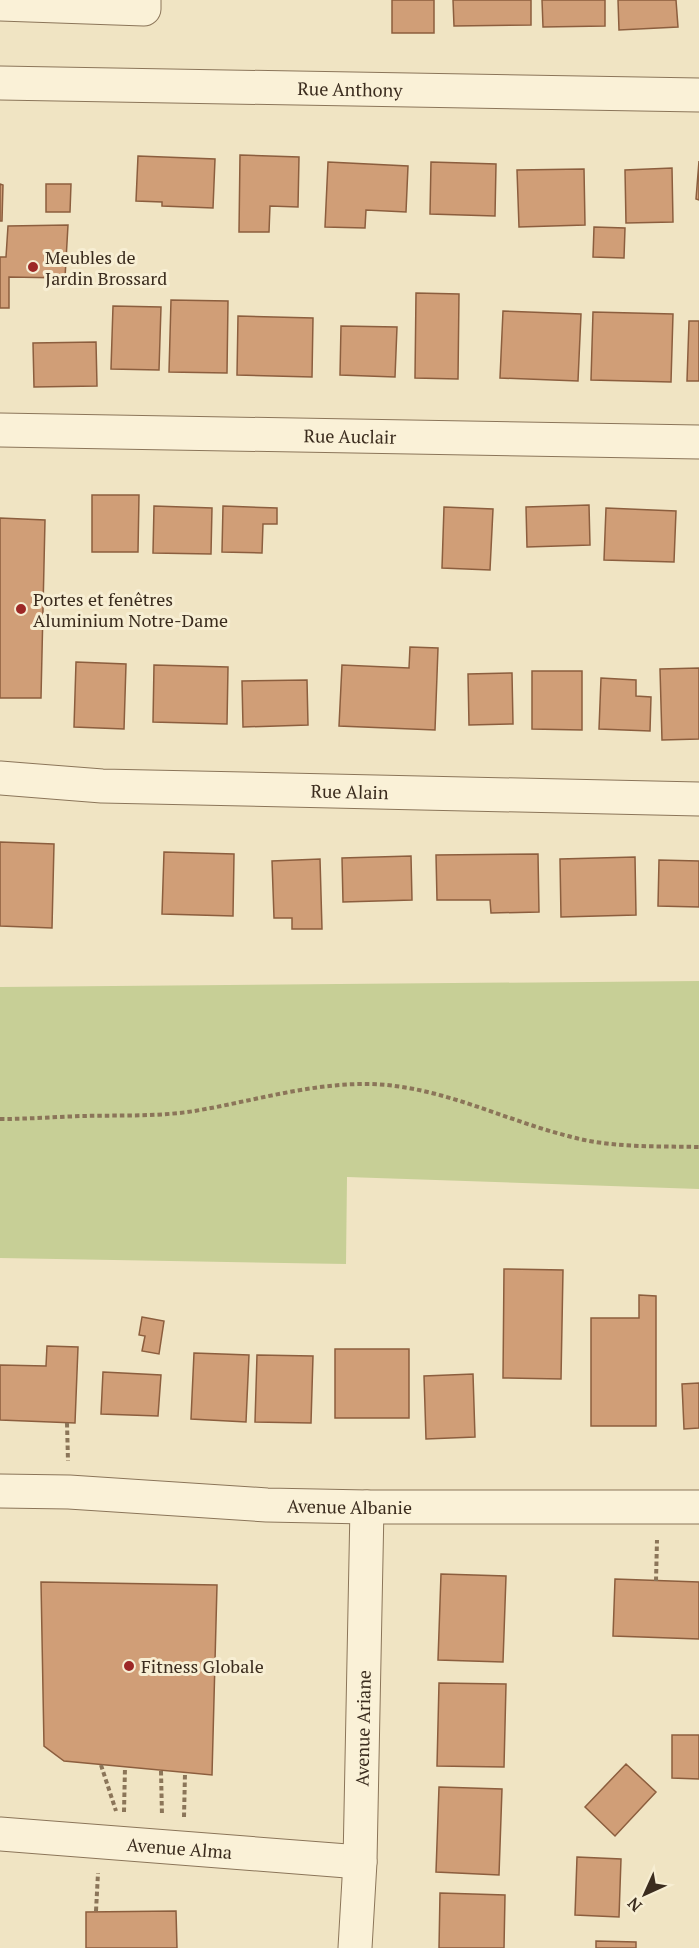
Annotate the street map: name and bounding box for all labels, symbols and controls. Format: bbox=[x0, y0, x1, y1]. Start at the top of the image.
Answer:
street label: Rue Anthony bbox=[297, 76, 404, 102]
place label: Meubles de Jardin Brossard bbox=[45, 245, 167, 290]
marker: Meubles de Jardin Brossard bbox=[26, 260, 40, 274]
street label: Rue Auclair bbox=[303, 423, 397, 449]
place label: Portes et fenêtres Aluminium Notre-Dame bbox=[33, 587, 228, 632]
marker: Portes et fenêtres Aluminium Notre-Dame bbox=[14, 602, 28, 616]
street label: Rue Alain bbox=[310, 779, 389, 804]
street label: Avenue Albanie bbox=[287, 1493, 412, 1519]
place label: Fitness Globale bbox=[141, 1654, 264, 1678]
marker: Fitness Globale bbox=[122, 1659, 136, 1673]
street label: Avenue Ariane bbox=[349, 1670, 376, 1787]
street label: Avenue Alma bbox=[126, 1832, 233, 1864]
north arrow bbox=[615, 1864, 675, 1924]
text: N bbox=[622, 1893, 646, 1917]

